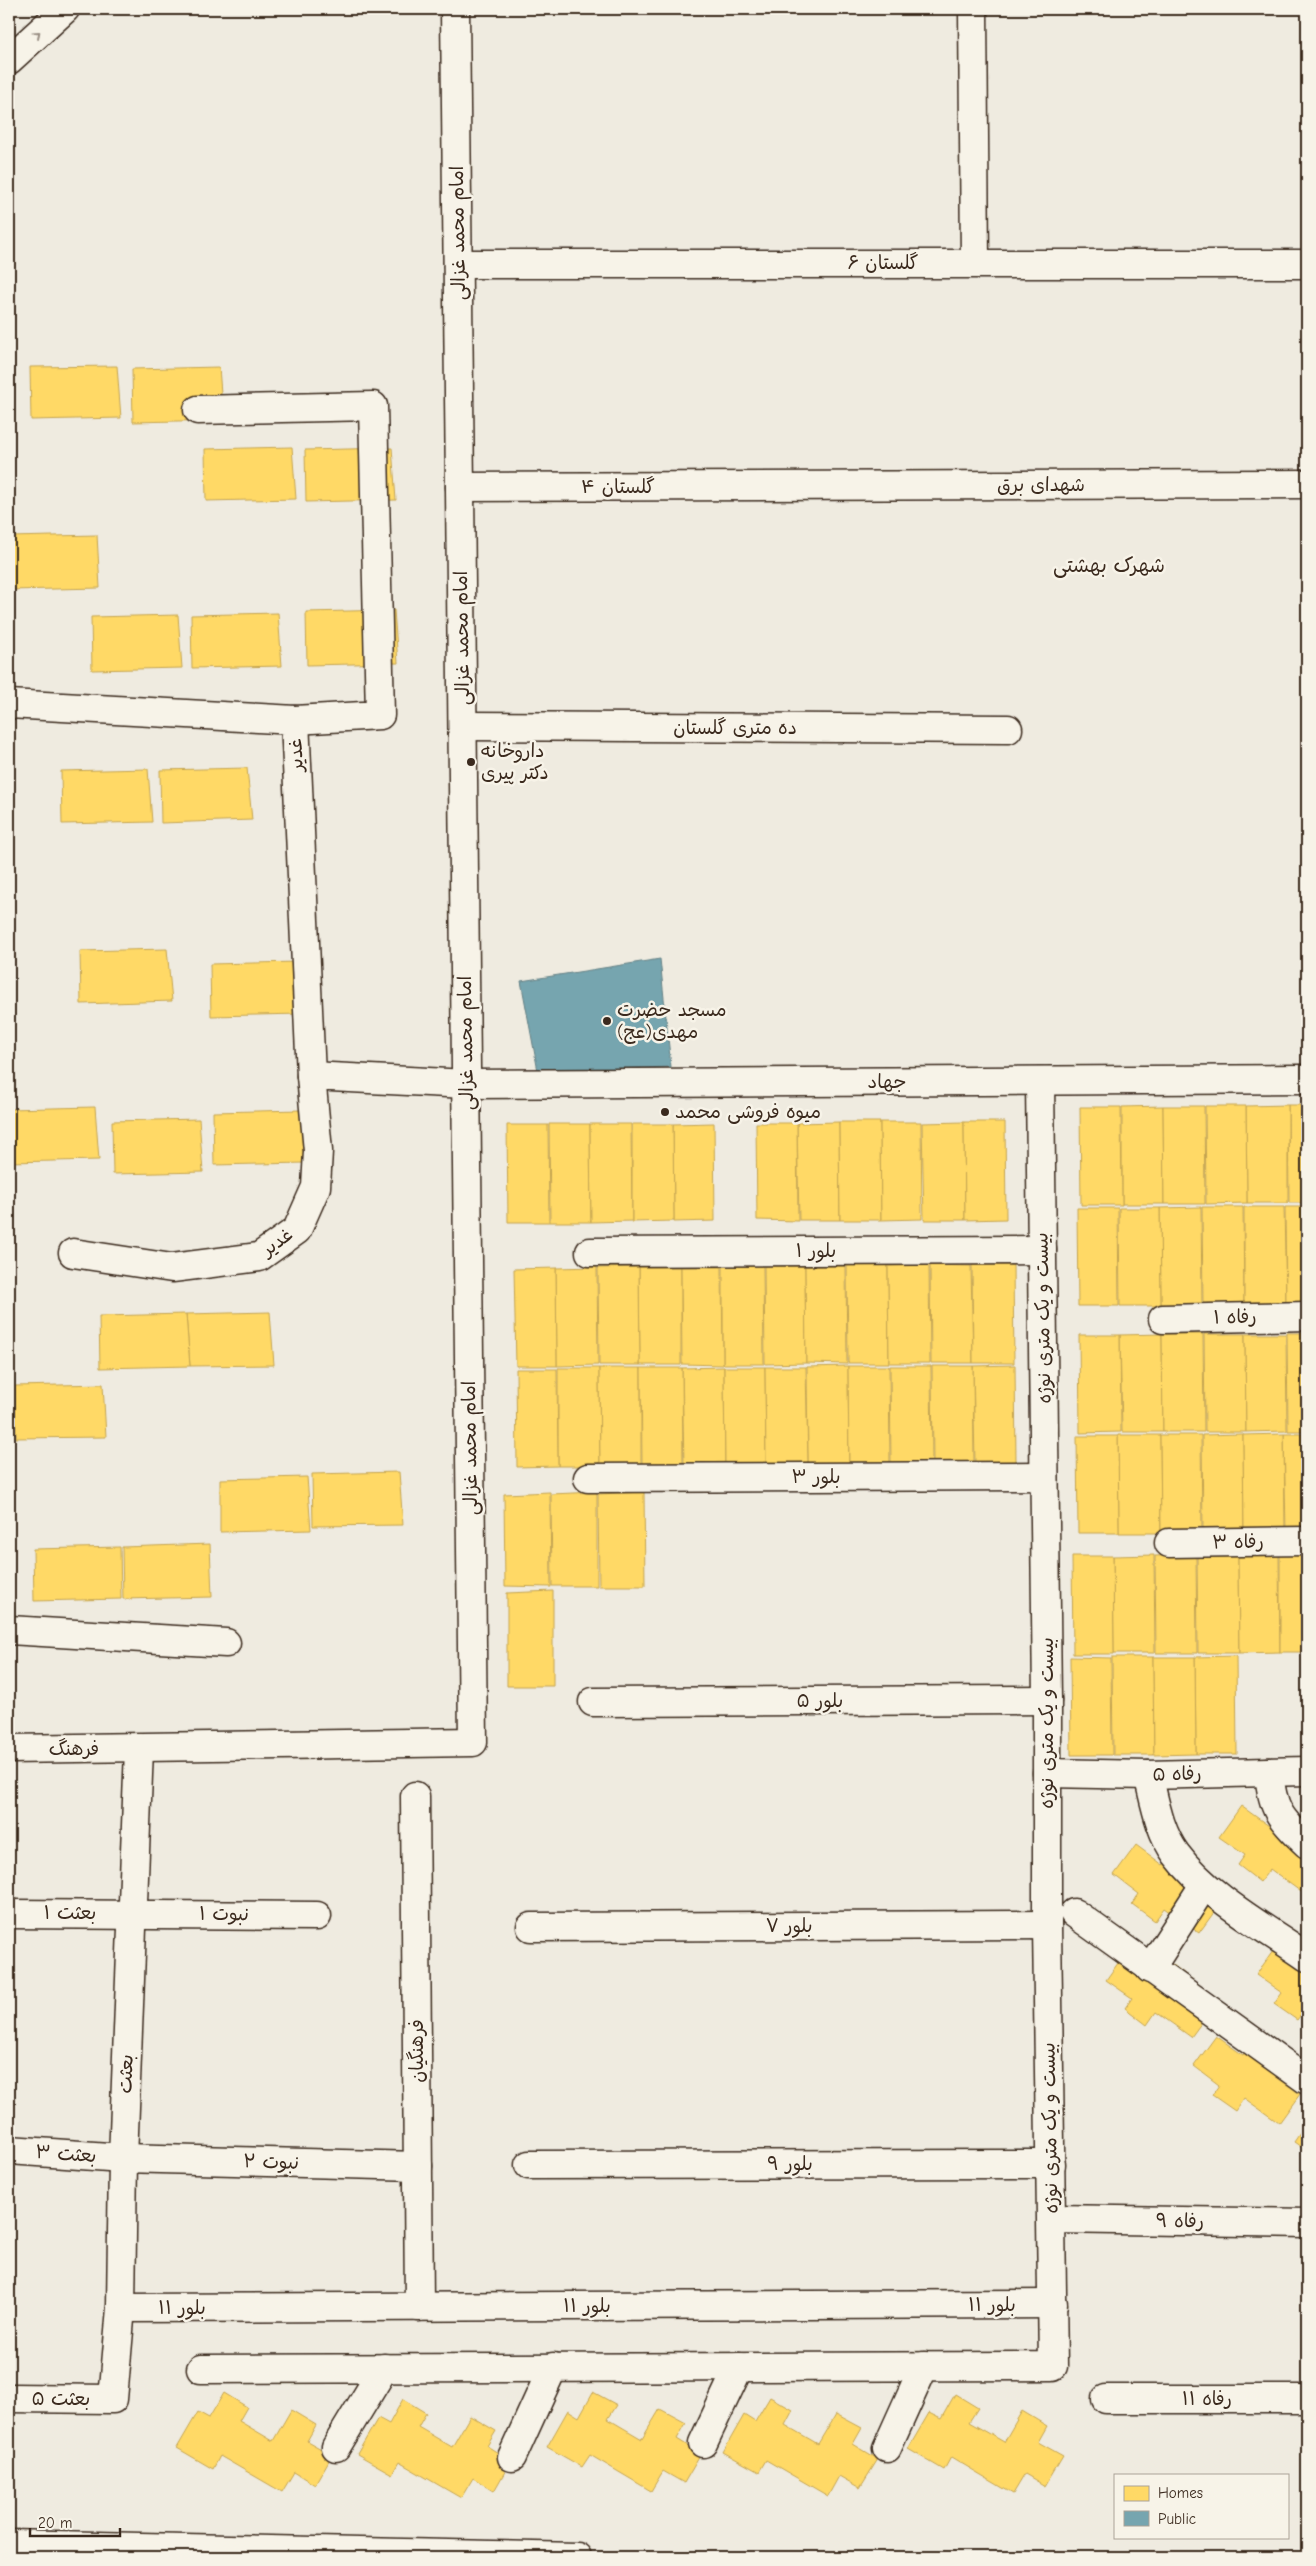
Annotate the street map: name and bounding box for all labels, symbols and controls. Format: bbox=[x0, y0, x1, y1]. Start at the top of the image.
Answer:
one-way arrow bbox=[31, 31, 40, 40]
street label: امام محمد غزالی bbox=[446, 165, 473, 301]
street label: گلستان ۶ bbox=[847, 252, 919, 274]
street label: شهدای برق bbox=[997, 474, 1085, 496]
street label: گلستان ۴ bbox=[581, 476, 655, 498]
district label: شهرک بهشتی bbox=[1053, 554, 1165, 578]
street label: امام محمد غزالی bbox=[450, 570, 477, 706]
street label: ده متری گلستان bbox=[673, 717, 797, 739]
street label: غدیر bbox=[284, 738, 308, 774]
place label: داروخانه دکتر پیری bbox=[481, 740, 549, 785]
marker: داروخانه دکتر پیری bbox=[465, 756, 477, 768]
street label: امام محمد غزالی bbox=[454, 975, 481, 1111]
place label: مسجد حضرت مهدی(عج) bbox=[617, 999, 727, 1044]
marker: مسجد حضرت مهدی(عج) bbox=[601, 1015, 613, 1027]
street label: جهاد bbox=[868, 1071, 906, 1093]
place label: میوه فروشی محمد bbox=[675, 1101, 821, 1124]
marker: میوه فروشی محمد bbox=[659, 1106, 671, 1118]
street label: غدیر bbox=[255, 1223, 297, 1262]
street label: بیست و یک متری نوژه bbox=[1031, 1232, 1055, 1404]
street label: بلور ۱ bbox=[796, 1240, 836, 1263]
street label: رفاه ۱ bbox=[1213, 1306, 1257, 1328]
street label: امام محمد غزالی bbox=[458, 1380, 485, 1516]
street label: بلور ۳ bbox=[791, 1466, 841, 1489]
street label: رفاه ۳ bbox=[1212, 1531, 1264, 1553]
street label: بیست و یک متری نوژه bbox=[1036, 1637, 1058, 1809]
street label: بلور ۵ bbox=[797, 1690, 843, 1713]
street label: فرهنگ bbox=[49, 1738, 99, 1760]
street label: رفاه ۵ bbox=[1152, 1763, 1202, 1785]
street label: بعثت ۱ bbox=[44, 1902, 96, 1924]
street label: نبوت ۱ bbox=[199, 1903, 249, 1925]
street label: بلور ۷ bbox=[765, 1915, 813, 1938]
street label: فرهنگیان bbox=[406, 2019, 428, 2083]
street label: بیست و یک متری نوژه bbox=[1038, 2042, 1062, 2214]
street label: بعثت bbox=[114, 2054, 138, 2094]
street label: بعثت ۳ bbox=[35, 2141, 97, 2167]
street label: نبوت ۲ bbox=[243, 2150, 299, 2174]
street label: بلور ۹ bbox=[767, 2153, 813, 2176]
street label: رفاه ۹ bbox=[1156, 2210, 1204, 2232]
street label: بلور ۱۱ bbox=[968, 2294, 1016, 2317]
street label: بلور ۱۱ bbox=[563, 2295, 611, 2318]
street label: بلور ۱۱ bbox=[158, 2297, 206, 2320]
street label: بعثت ۵ bbox=[32, 2388, 90, 2410]
street label: رفاه ۱۱ bbox=[1182, 2388, 1232, 2410]
legend bbox=[1114, 2474, 1288, 2538]
text: Homes bbox=[1158, 2484, 1203, 2502]
scale bar bbox=[30, 2506, 120, 2538]
text: Public bbox=[1158, 2510, 1196, 2528]
text: 20 m bbox=[38, 2514, 72, 2532]

